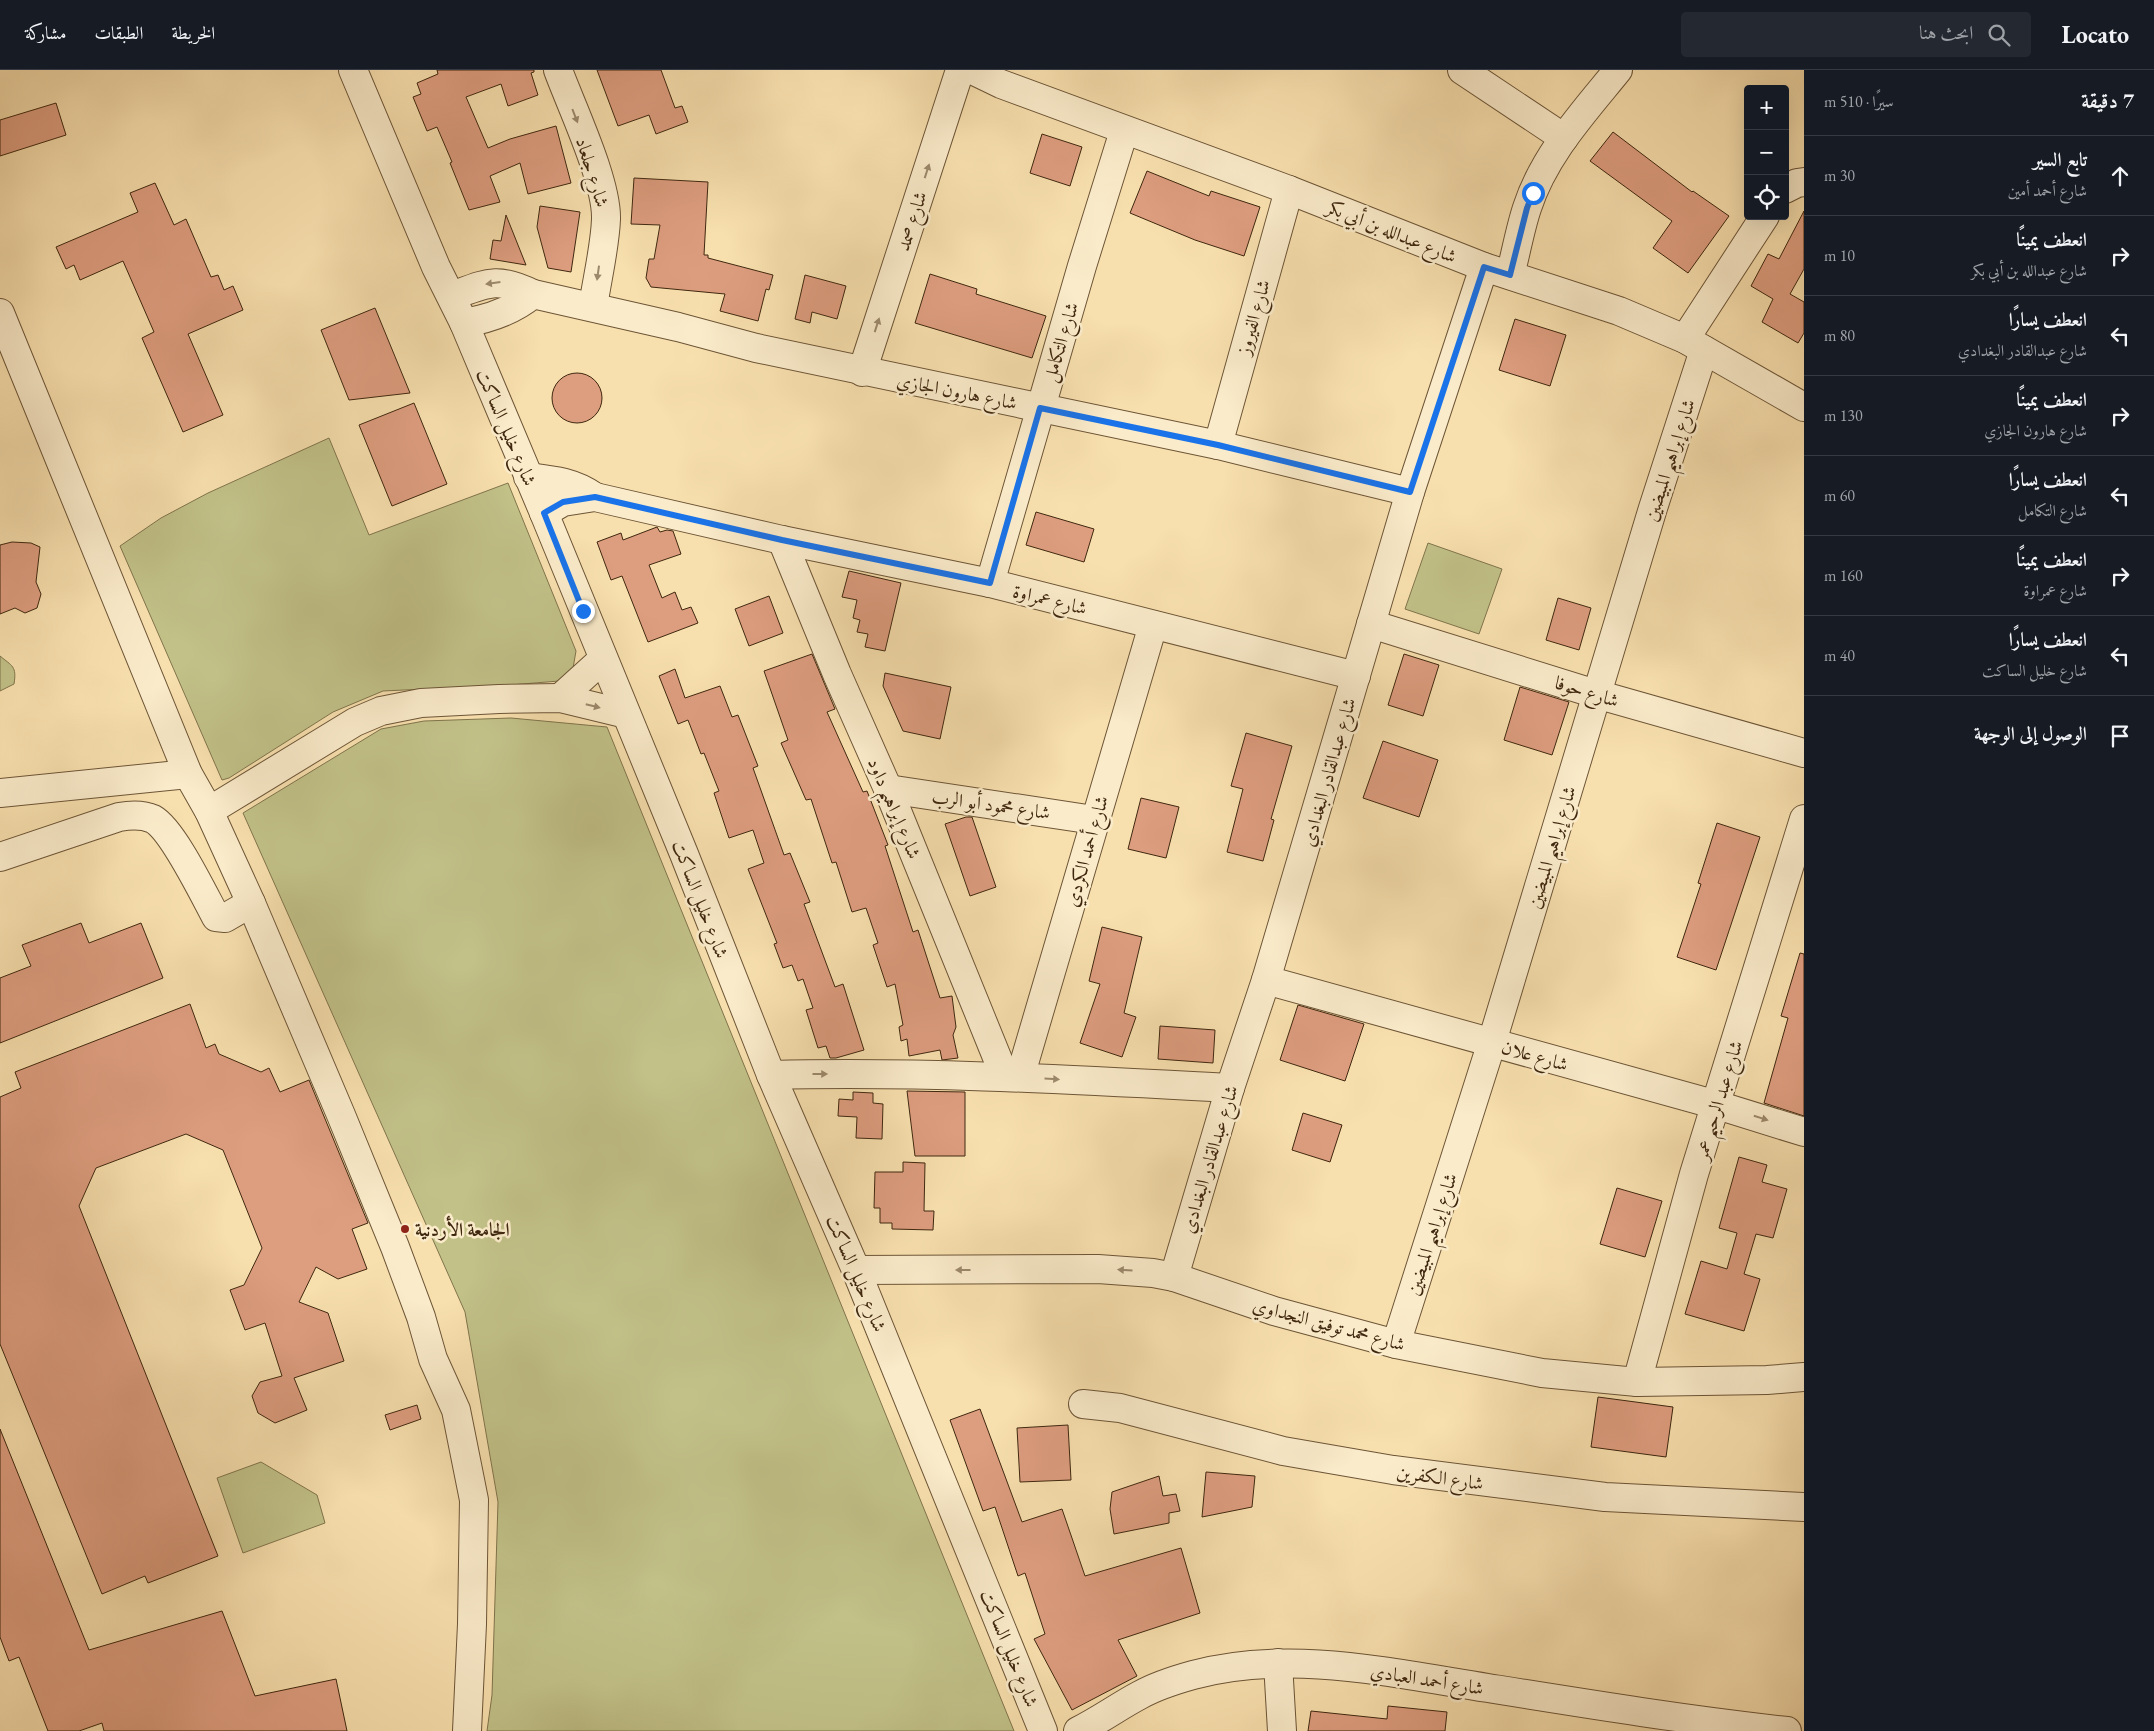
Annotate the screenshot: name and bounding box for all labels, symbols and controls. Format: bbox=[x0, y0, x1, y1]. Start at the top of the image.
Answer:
search box bbox=[1681, 12, 2031, 57]
text: Locato bbox=[2061, 19, 2129, 50]
text: ابحث هنا bbox=[1919, 20, 1973, 45]
text: مشاركة bbox=[25, 21, 66, 44]
text: الطبقات bbox=[94, 21, 143, 44]
text: الخريطة bbox=[171, 21, 215, 44]
icon: search bbox=[1985, 21, 2013, 49]
map controls bbox=[1744, 85, 1789, 220]
button: + bbox=[1744, 85, 1789, 130]
text: 7 دقيقة bbox=[2081, 87, 2134, 114]
text: سيرًا · 510 m bbox=[1824, 91, 1894, 112]
one-way arrow bbox=[571, 109, 579, 124]
button: − bbox=[1744, 130, 1789, 175]
street label: شارع جلعاد bbox=[567, 134, 615, 211]
text: تابع السير bbox=[2033, 147, 2087, 172]
icon: ahead bbox=[2106, 162, 2134, 190]
one-way arrow bbox=[924, 163, 931, 178]
text: 30 m bbox=[1824, 165, 1855, 186]
button: locate bbox=[1744, 175, 1789, 220]
text: شارع أحمد أمين bbox=[2008, 180, 2087, 201]
route start bbox=[1522, 182, 1545, 205]
street label: شارع صمد bbox=[890, 188, 936, 255]
street label: شارع عبدالله بن أبي بكر bbox=[1320, 193, 1460, 272]
text: انعطف يمينًا bbox=[2016, 227, 2087, 252]
icon: right bbox=[2106, 242, 2134, 270]
text: 10 m bbox=[1824, 245, 1855, 266]
text: شارع عبدالله بن أبي بكر bbox=[1971, 260, 2087, 281]
one-way arrow bbox=[594, 265, 602, 281]
street label: شارع الفيروز bbox=[1230, 277, 1279, 360]
one-way arrow bbox=[484, 279, 500, 287]
street label: شارع التكامل bbox=[1037, 299, 1087, 386]
text: انعطف يسارًا bbox=[2009, 307, 2087, 332]
one-way arrow bbox=[874, 318, 882, 333]
icon: left bbox=[2106, 322, 2134, 350]
text: 80 m bbox=[1824, 325, 1855, 346]
text: شارع عبدالقادر البغدادي bbox=[1958, 340, 2087, 361]
street label: شارع خليل الساكت bbox=[468, 365, 542, 491]
street label: شارع هارون الجازي bbox=[894, 368, 1019, 418]
text: انعطف يمينًا bbox=[2016, 387, 2087, 412]
street label: شارع إبراهيم المبيضين bbox=[1638, 396, 1708, 527]
icon: right bbox=[2106, 402, 2134, 430]
text: 130 m bbox=[1824, 405, 1863, 426]
text: شارع هارون الجازي bbox=[1984, 420, 2087, 441]
text: انعطف يسارًا bbox=[2009, 467, 2087, 492]
icon: left bbox=[2106, 482, 2134, 510]
text: 60 m bbox=[1824, 485, 1855, 506]
text: شارع التكامل bbox=[2018, 500, 2087, 521]
text: انعطف يمينًا bbox=[2016, 547, 2087, 572]
icon: right bbox=[2106, 562, 2134, 590]
text: 160 m bbox=[1824, 565, 1863, 586]
street label: شارع عمراوة bbox=[1010, 578, 1090, 624]
text: شارع عمراوة bbox=[2023, 580, 2087, 601]
route end bbox=[572, 600, 595, 623]
text: انعطف يسارًا bbox=[2009, 627, 2087, 652]
icon: left bbox=[2106, 642, 2134, 670]
text: 40 m bbox=[1824, 645, 1855, 666]
text: شارع خليل الساكت bbox=[1982, 660, 2087, 681]
street label: شارع حوفا bbox=[1551, 670, 1622, 716]
street label: شارع عبدالقادر البغدادي bbox=[1295, 695, 1365, 850]
one-way arrow bbox=[585, 702, 600, 710]
text: الوصول إلى الوجهة bbox=[1974, 721, 2087, 746]
icon: arrive bbox=[2106, 722, 2134, 750]
street label: شارع إبراهيم داود bbox=[856, 754, 927, 865]
street label: شارع إبراهيم المبيضين bbox=[1521, 783, 1589, 914]
street label: شارع محمود أبو الرب bbox=[930, 784, 1052, 828]
street label: شارع أحمد الكردي bbox=[1059, 793, 1117, 910]
street label: شارع خليل الساكت bbox=[664, 837, 735, 963]
street label: شارع علان bbox=[1498, 1034, 1571, 1080]
street label: شارع عبد الرحيم عمر bbox=[1688, 1037, 1755, 1167]
one-way arrow bbox=[812, 1070, 828, 1078]
one-way arrow bbox=[1045, 1075, 1061, 1083]
street label: شارع عبدالقادر البغدادي bbox=[1175, 1082, 1247, 1237]
one-way arrow bbox=[1753, 1115, 1768, 1123]
street label: شارع إبراهيم المبيضين bbox=[1400, 1170, 1470, 1301]
street label: شارع خليل الساكت bbox=[818, 1211, 892, 1337]
place label: الجامعة الأردنية bbox=[415, 1215, 510, 1242]
marker: الجامعة الأردنية bbox=[399, 1223, 411, 1235]
one-way arrow bbox=[955, 1266, 971, 1274]
one-way arrow bbox=[1117, 1266, 1133, 1274]
street label: شارع محمد توفيق النجداوي bbox=[1249, 1292, 1408, 1360]
street label: شارع الكفرين bbox=[1394, 1459, 1485, 1499]
street label: شارع خليل الساكت bbox=[972, 1586, 1044, 1712]
street label: شارع أحمد العبادي bbox=[1368, 1658, 1485, 1704]

